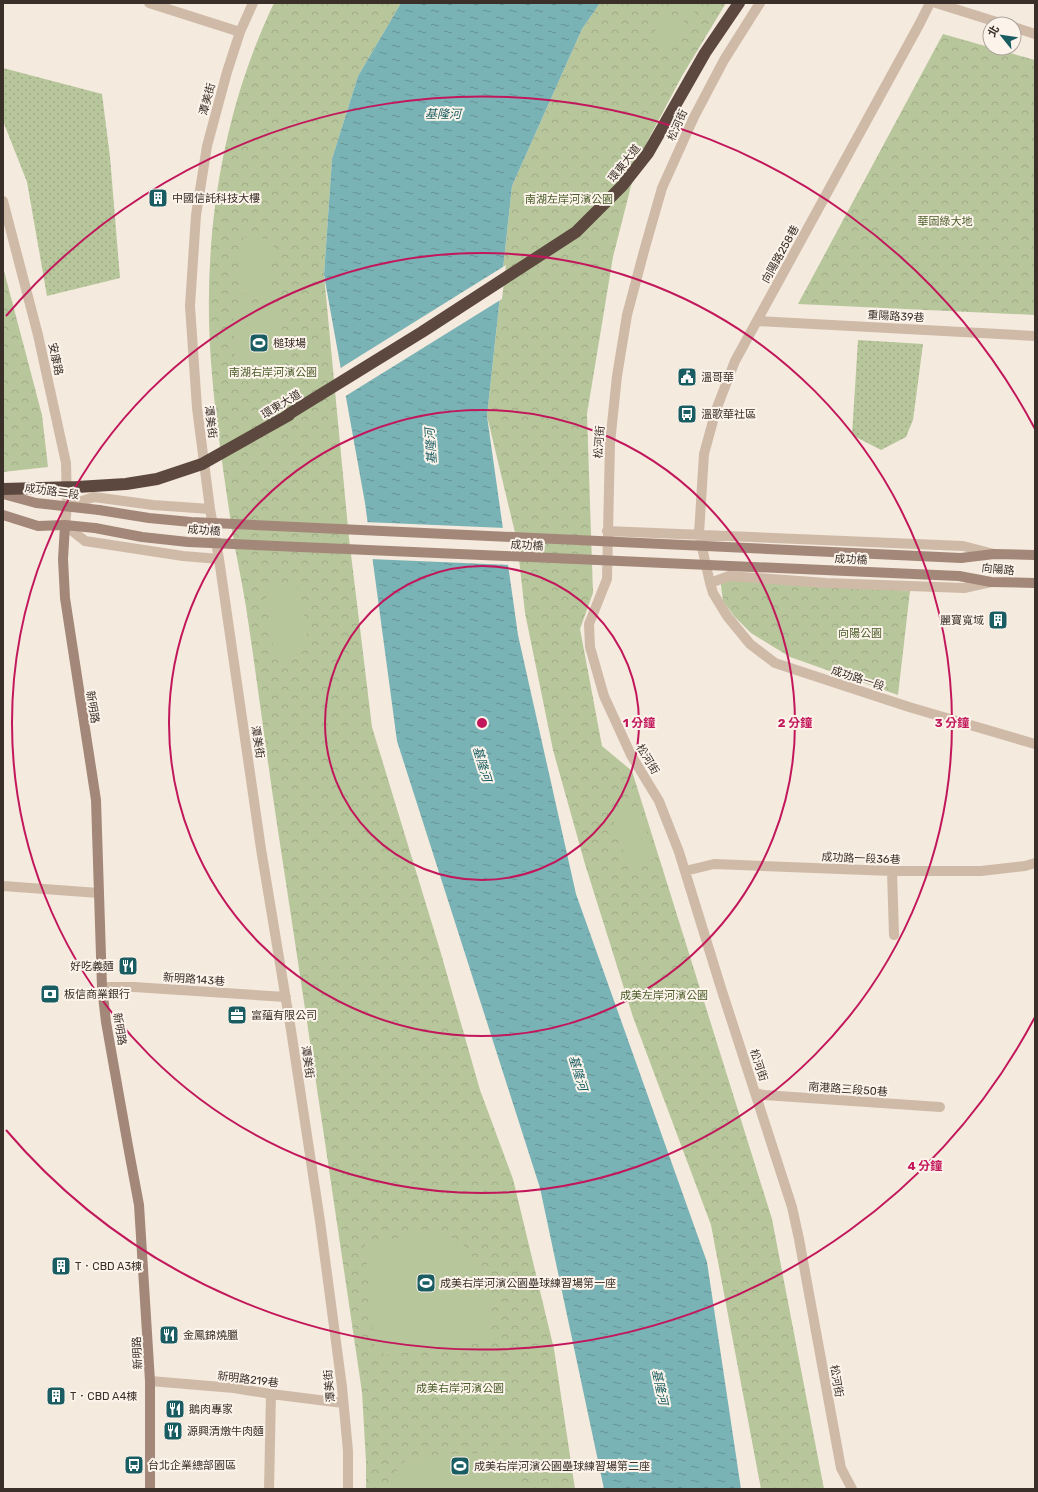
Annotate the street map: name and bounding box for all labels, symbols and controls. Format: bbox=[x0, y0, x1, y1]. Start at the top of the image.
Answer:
north arrow bbox=[982, 16, 1022, 56]
text: 北 bbox=[985, 23, 1002, 39]
street label: 潭美街 bbox=[197, 82, 218, 117]
water label: 基隆河 bbox=[425, 107, 463, 121]
street label: 松河街 bbox=[665, 107, 690, 143]
street label: 環東大道 bbox=[606, 142, 643, 185]
building icon: 中國信託科技大樓 bbox=[147, 187, 169, 209]
place label: 中國信託科技大樓 bbox=[172, 192, 260, 205]
park label: 南湖左岸河濱公園 bbox=[525, 193, 613, 206]
park label: 華固綠大地 bbox=[918, 215, 973, 228]
street label: 向陽路258巷 bbox=[759, 223, 802, 285]
street label: 重陽路39巷 bbox=[867, 309, 925, 324]
sports icon: 槌球場 bbox=[248, 332, 270, 354]
place label: 槌球場 bbox=[273, 337, 306, 350]
street label: 安康路 bbox=[46, 342, 65, 377]
park label: 南湖右岸河濱公園 bbox=[229, 366, 317, 379]
public building icon: 溫哥華 bbox=[676, 366, 698, 388]
place label: 溫哥華 bbox=[701, 371, 734, 384]
street label: 環東大道 bbox=[259, 388, 303, 421]
bus stop icon: 溫歌華社區 bbox=[676, 403, 698, 425]
street label: 潭美街 bbox=[202, 405, 219, 439]
place label: 溫歌華社區 bbox=[701, 408, 756, 421]
street label: 松河街 bbox=[592, 425, 607, 459]
water label: 基隆河 bbox=[423, 426, 439, 464]
street label: 成功路二段 bbox=[24, 481, 80, 502]
street label: 成功橋 bbox=[187, 523, 221, 538]
street label: 成功橋 bbox=[510, 538, 544, 553]
street label: 成功橋 bbox=[834, 552, 868, 567]
street label: 向陽路 bbox=[981, 562, 1015, 577]
building icon: 麗寶寬域 bbox=[987, 609, 1009, 631]
place label: 麗寶寬域 bbox=[940, 614, 984, 627]
park label: 向陽公園 bbox=[838, 627, 882, 640]
street label: 成功路一段 bbox=[830, 664, 886, 693]
street label: 新明路 bbox=[84, 690, 102, 724]
centre of rings bbox=[475, 716, 489, 730]
text: 1 分鐘 bbox=[623, 716, 655, 730]
text: 2 分鐘 bbox=[778, 716, 812, 730]
text: 3 分鐘 bbox=[935, 716, 969, 730]
street label: 潭美街 bbox=[249, 725, 267, 759]
street label: 松河街 bbox=[634, 742, 662, 777]
water label: 基隆河 bbox=[470, 745, 495, 785]
street label: 成功路一段36巷 bbox=[821, 851, 901, 866]
restaurant icon: 好吃義麵 bbox=[117, 955, 139, 977]
place label: 好吃義麵 bbox=[70, 960, 114, 973]
street label: 新明路143巷 bbox=[163, 971, 225, 988]
bank icon: 板信商業銀行 bbox=[39, 983, 61, 1005]
place label: 板信商業銀行 bbox=[64, 988, 130, 1001]
park label: 成美左岸河濱公園 bbox=[620, 989, 708, 1002]
office icon: 富蘊有限公司 bbox=[226, 1004, 248, 1026]
place label: 富蘊有限公司 bbox=[251, 1009, 317, 1022]
street label: 新明路 bbox=[111, 1012, 129, 1046]
street label: 潭美街 bbox=[299, 1045, 316, 1079]
street label: 松河街 bbox=[747, 1047, 770, 1083]
water label: 基隆河 bbox=[566, 1054, 591, 1094]
street label: 南港路三段50巷 bbox=[808, 1080, 888, 1099]
text: 4 分鐘 bbox=[908, 1159, 942, 1173]
building icon: T．CBD A3棟 bbox=[50, 1255, 72, 1277]
place label: T．CBD A3棟 bbox=[75, 1260, 142, 1273]
sports icon: 成美右岸河濱公園壘球練習場第一座 bbox=[415, 1272, 437, 1294]
place label: 成美右岸河濱公園壘球練習場第一座 bbox=[440, 1277, 616, 1290]
restaurant icon: 金鳳錦燒臘 bbox=[158, 1324, 180, 1346]
place label: 金鳳錦燒臘 bbox=[183, 1329, 238, 1342]
street label: 新明路 bbox=[130, 1336, 145, 1370]
street label: 松河街 bbox=[827, 1364, 846, 1398]
water label: 基隆河 bbox=[649, 1368, 671, 1408]
street label: 新明路219巷 bbox=[217, 1369, 279, 1390]
street label: 潭美街 bbox=[321, 1369, 338, 1403]
park label: 成美右岸河濱公園 bbox=[416, 1382, 504, 1395]
building icon: T．CBD A4棟 bbox=[45, 1385, 67, 1407]
place label: T．CBD A4棟 bbox=[70, 1390, 137, 1403]
restaurant icon: 鵝肉專家 bbox=[164, 1398, 186, 1420]
place label: 鵝肉專家 bbox=[189, 1403, 233, 1416]
restaurant icon: 源興清燉牛肉麵 bbox=[162, 1420, 184, 1442]
place label: 源興清燉牛肉麵 bbox=[187, 1425, 264, 1438]
bus stop icon: 台北企業總部園區 bbox=[123, 1454, 145, 1476]
sports icon: 成美右岸河濱公園壘球練習場第二座 bbox=[449, 1455, 471, 1477]
place label: 台北企業總部園區 bbox=[148, 1459, 236, 1472]
place label: 成美右岸河濱公園壘球練習場第二座 bbox=[474, 1460, 650, 1473]

